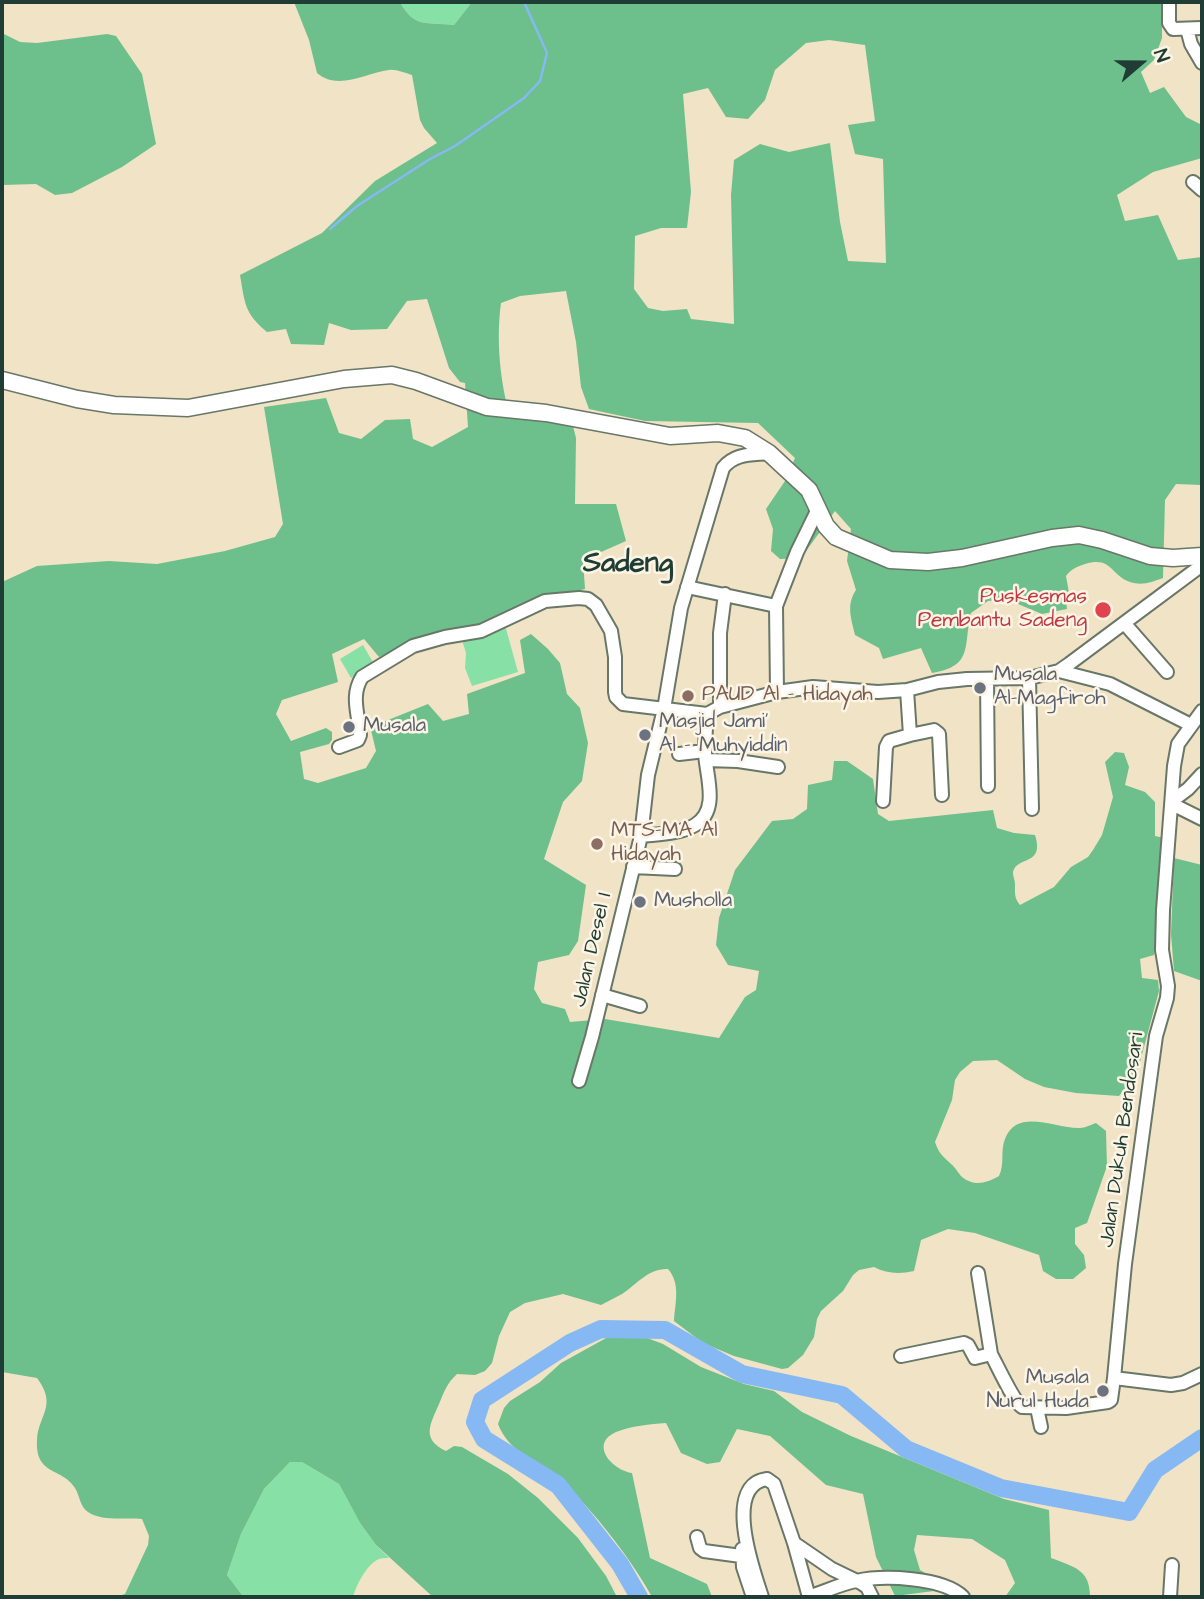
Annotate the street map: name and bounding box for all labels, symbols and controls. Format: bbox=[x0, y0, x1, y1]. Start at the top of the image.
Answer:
north arrow bbox=[1106, 28, 1176, 98]
text: N bbox=[1146, 45, 1176, 66]
district label: Sadeng bbox=[583, 548, 673, 582]
place label: Puskesmas Pembantu Sadeng bbox=[918, 585, 1087, 635]
marker: Puskesmas Pembantu Sadeng bbox=[1093, 600, 1113, 620]
place label: Musala Al-Magfiroh bbox=[994, 663, 1106, 713]
marker: Musala Al-Magfiroh bbox=[972, 680, 988, 696]
place label: PAUD Al - Hidayah bbox=[702, 683, 873, 709]
marker: PAUD Al - Hidayah bbox=[680, 688, 696, 704]
place label: Masjid Jami' Al - Muhyiddin bbox=[659, 710, 787, 760]
place label: Musala bbox=[363, 714, 426, 740]
marker: Musala bbox=[341, 719, 357, 735]
marker: Masjid Jami' Al - Muhyiddin bbox=[637, 727, 653, 743]
place label: MTS-MA Al Hidayah bbox=[611, 819, 717, 869]
marker: MTS-MA Al Hidayah bbox=[589, 836, 605, 852]
place label: Musholla bbox=[654, 889, 732, 915]
street label: Jalan Desel I bbox=[568, 890, 618, 1010]
marker: Musholla bbox=[632, 894, 648, 910]
street label: Jalan Dukuh Bendosari bbox=[1095, 1031, 1151, 1249]
place label: Musala Nurul Huda bbox=[986, 1366, 1089, 1416]
marker: Musala Nurul Huda bbox=[1095, 1383, 1111, 1399]

